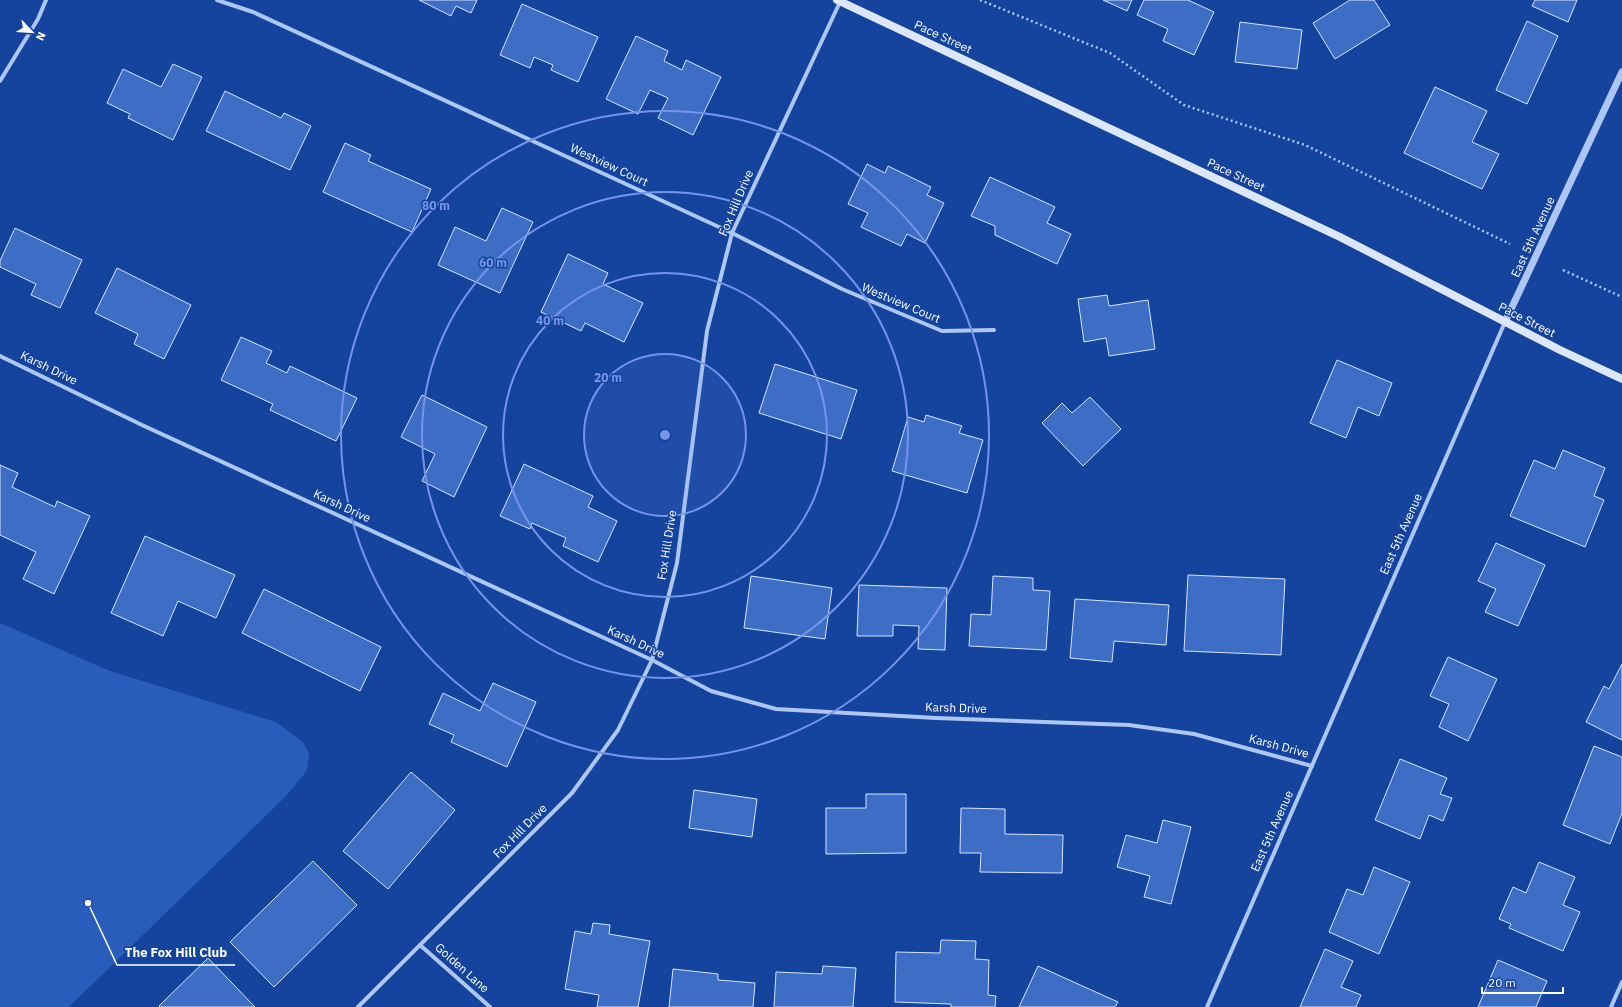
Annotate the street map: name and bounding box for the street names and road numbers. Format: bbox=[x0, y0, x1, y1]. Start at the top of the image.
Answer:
street label: Pace Street bbox=[912, 17, 974, 56]
street label: Westview Court bbox=[568, 140, 651, 189]
street label: Pace Street bbox=[1205, 155, 1267, 194]
street label: Fox Hill Drive bbox=[715, 167, 756, 238]
street label: East 5th Avenue bbox=[1507, 194, 1558, 280]
street label: Westview Court bbox=[860, 279, 943, 326]
street label: Pace Street bbox=[1496, 299, 1558, 340]
street label: Karsh Drive bbox=[18, 347, 81, 388]
street label: Karsh Drive bbox=[311, 486, 374, 526]
street label: East 5th Avenue bbox=[1376, 490, 1425, 577]
street label: Fox Hill Drive bbox=[654, 509, 679, 581]
street label: Karsh Drive bbox=[605, 622, 668, 662]
street label: Karsh Drive bbox=[925, 699, 987, 716]
street label: Karsh Drive bbox=[1247, 730, 1311, 761]
street label: East 5th Avenue bbox=[1247, 787, 1296, 874]
street label: Fox Hill Drive bbox=[489, 800, 550, 861]
street label: Golden Lane bbox=[432, 940, 493, 996]

